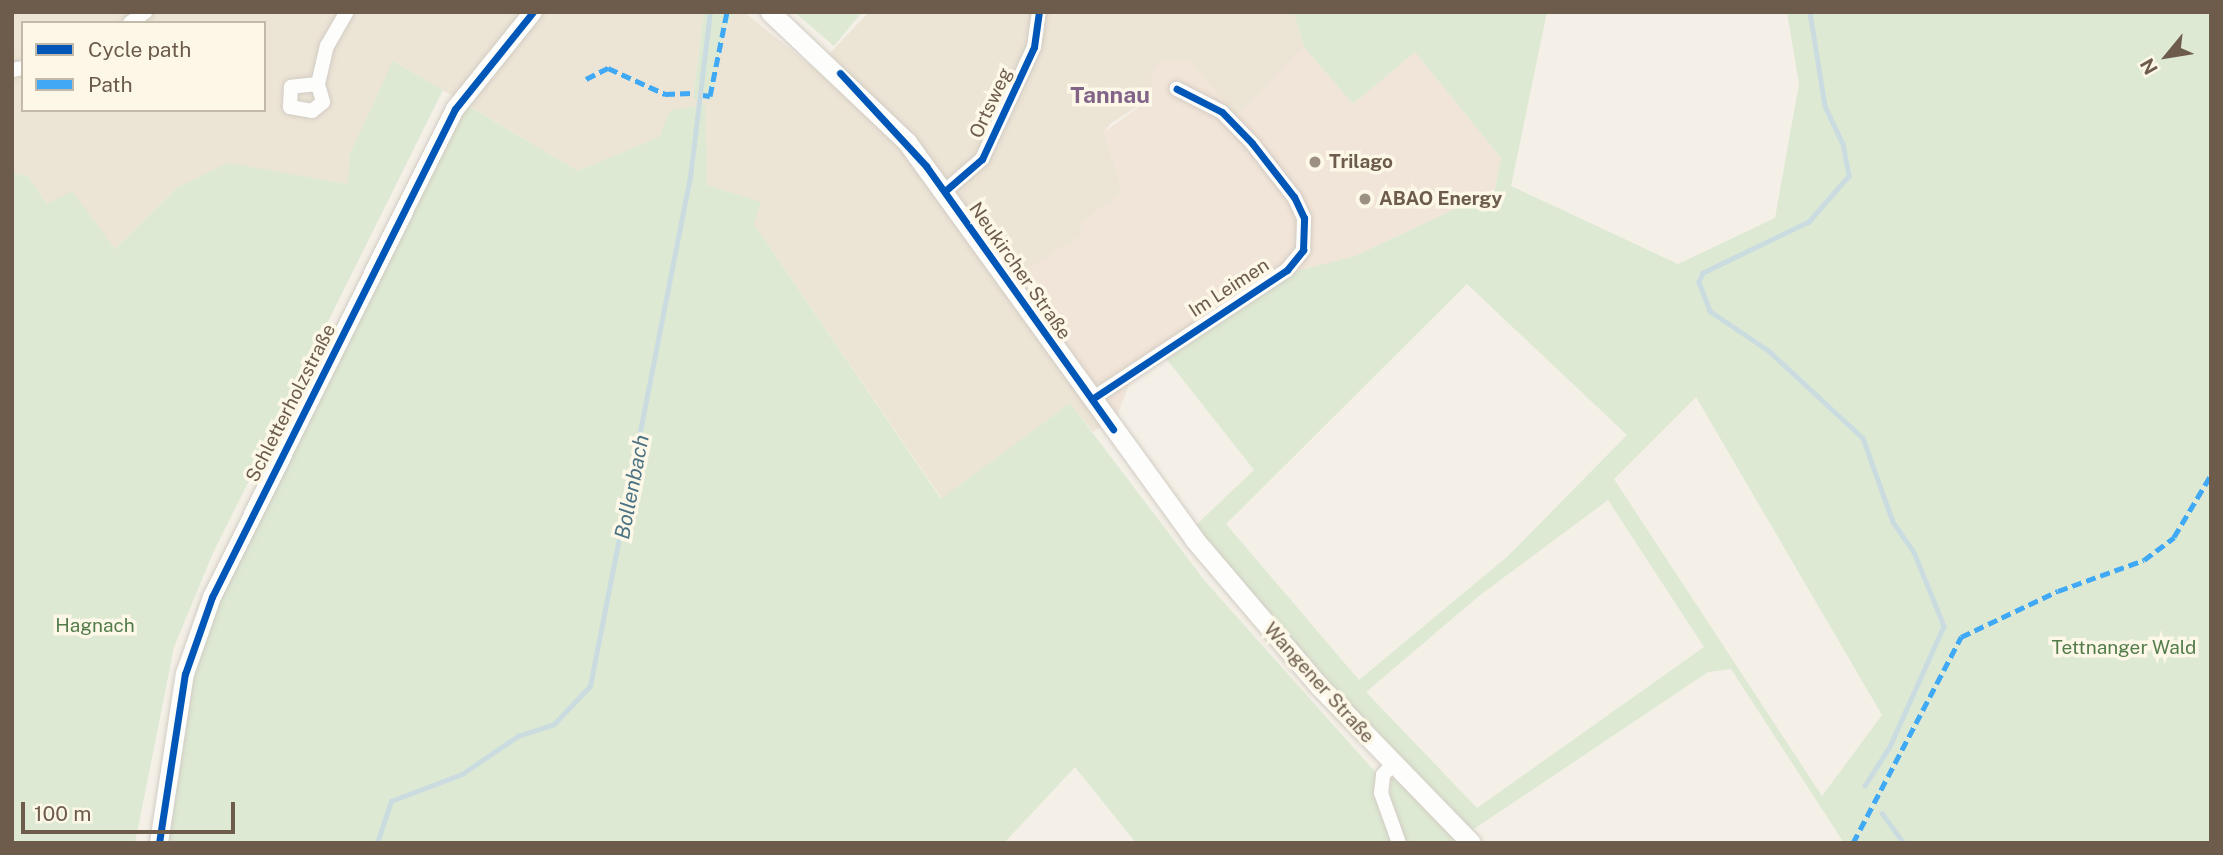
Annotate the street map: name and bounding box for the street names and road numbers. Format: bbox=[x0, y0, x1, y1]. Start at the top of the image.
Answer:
street label: Ortsweg bbox=[965, 64, 1017, 142]
street label: Neukircher Straße bbox=[964, 198, 1076, 344]
street label: Im Leimen bbox=[1185, 254, 1273, 322]
street label: Schletterholzstraße bbox=[241, 320, 341, 486]
street label: Wangener Straße bbox=[1259, 618, 1379, 748]

